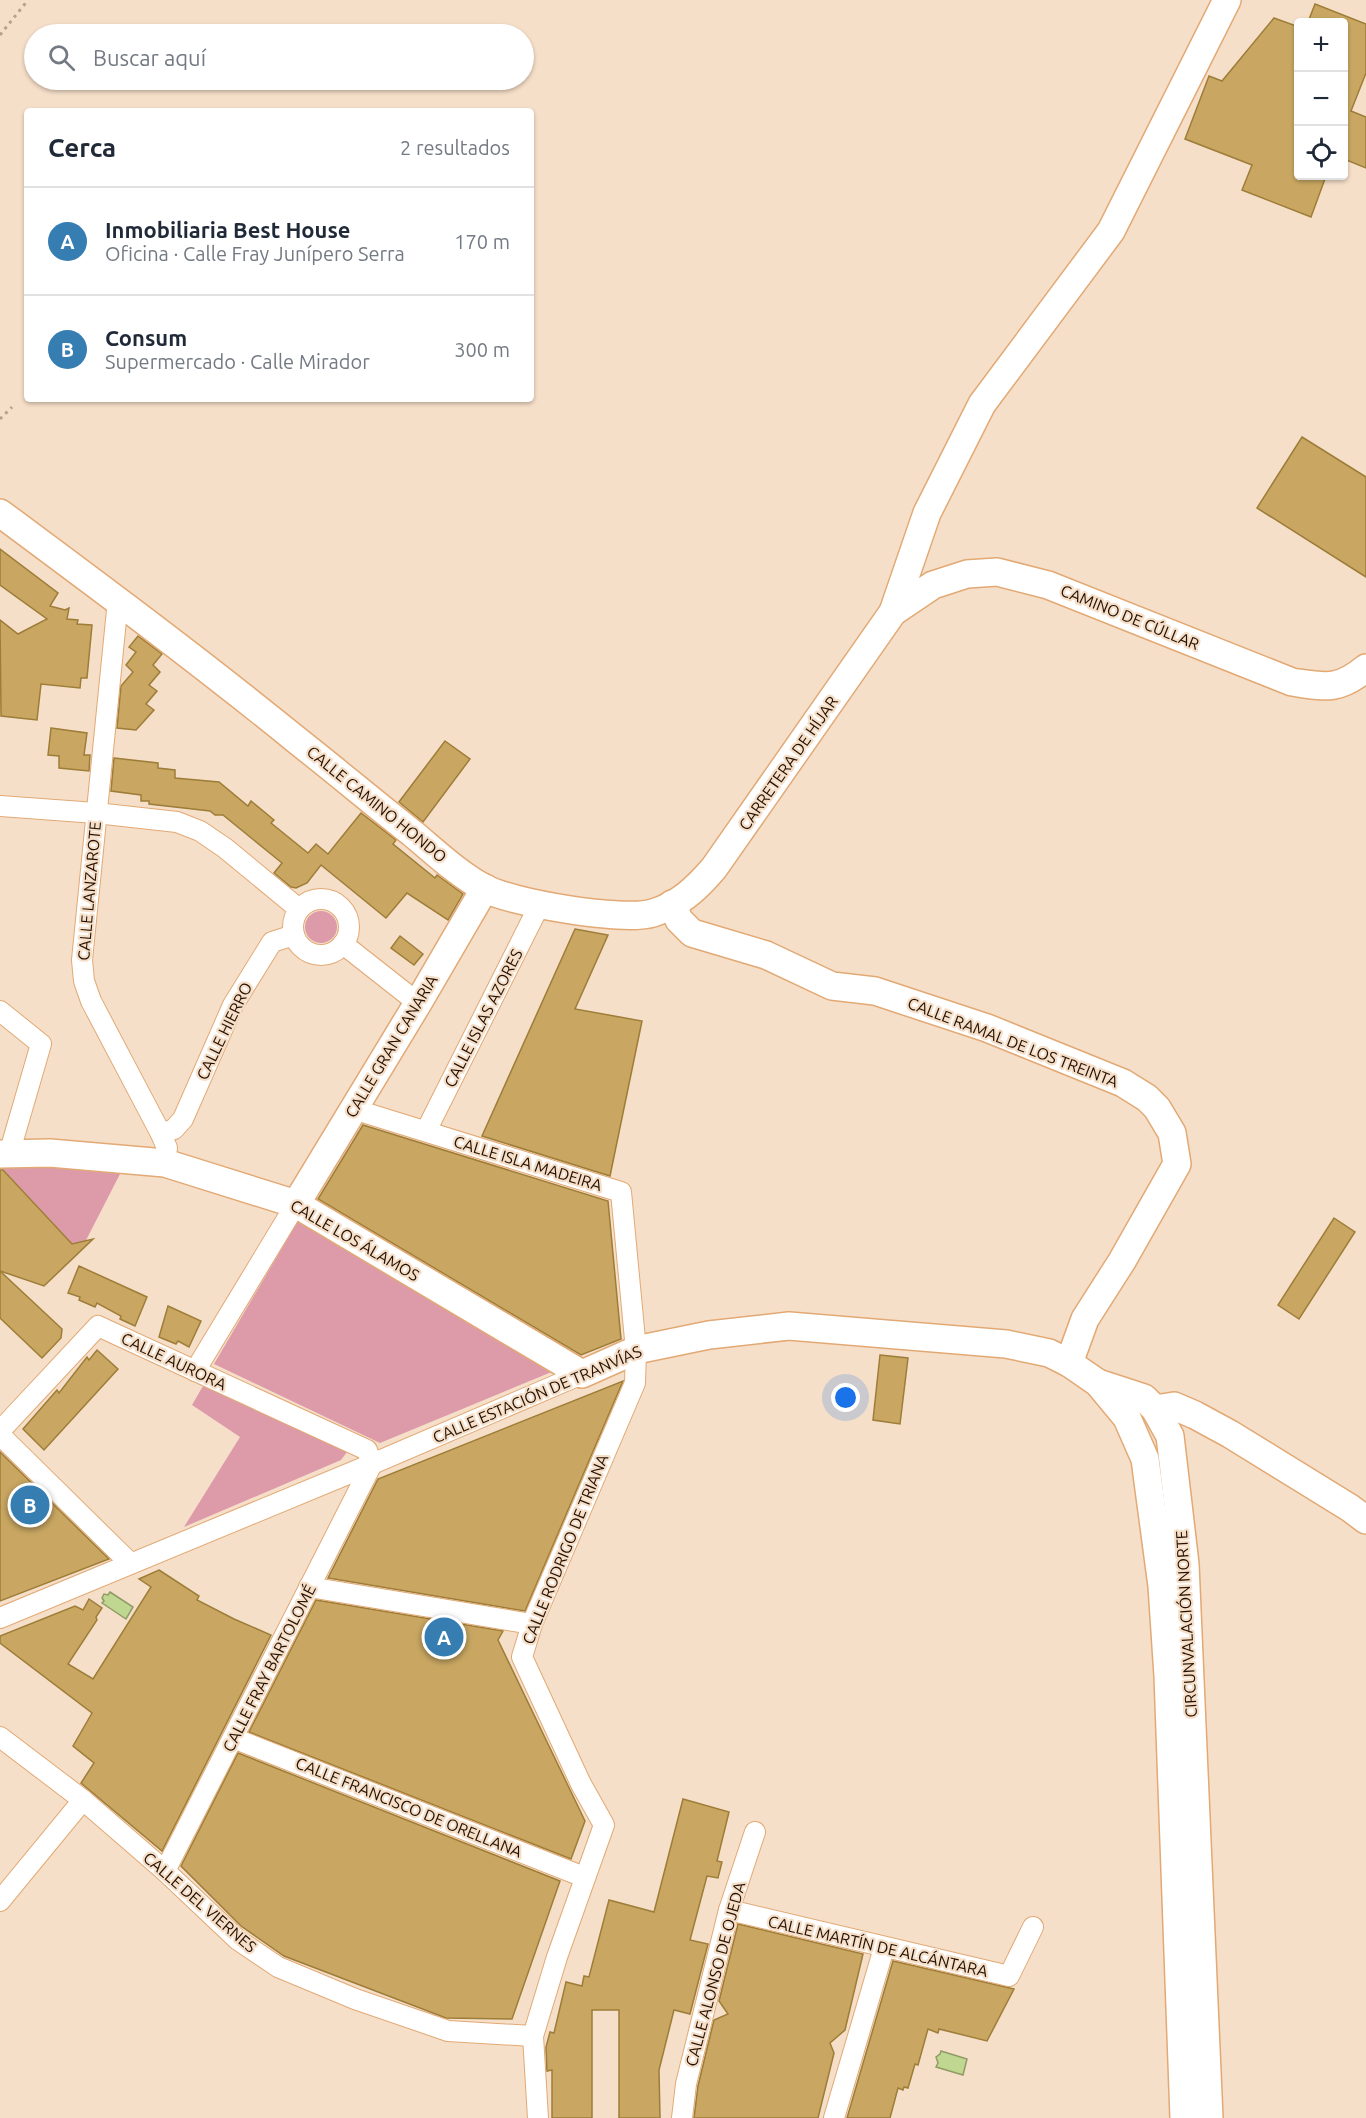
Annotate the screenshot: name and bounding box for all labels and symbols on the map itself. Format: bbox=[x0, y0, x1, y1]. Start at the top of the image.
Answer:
street label: CAMINO DE CÚLLAR bbox=[1058, 579, 1203, 653]
street label: CARRETERA DE HÍJAR bbox=[733, 691, 841, 833]
street label: CALLE CAMINO HONDO bbox=[304, 742, 450, 866]
street label: CALLE LANZAROTE bbox=[74, 821, 104, 961]
street label: CALLE ISLAS AZORES bbox=[440, 946, 526, 1090]
street label: CALLE GRAN CANARIA bbox=[341, 971, 441, 1120]
street label: CALLE HIERRO bbox=[193, 979, 255, 1083]
street label: CALLE RAMAL DE LOS TREINTA bbox=[905, 993, 1121, 1091]
street label: CALLE ISLA MADEIRA bbox=[452, 1132, 605, 1194]
street label: CALLE LOS ÁLAMOS bbox=[287, 1194, 424, 1284]
street label: CALLE AURORA bbox=[119, 1329, 230, 1393]
street label: CALLE ESTACIÓN DE TRANVÍAS bbox=[429, 1340, 644, 1446]
your location bbox=[831, 1383, 860, 1412]
street label: CALLE RODRIGO DE TRIANA bbox=[519, 1451, 612, 1647]
pin: B bbox=[10, 1482, 50, 1528]
street label: CIRCUNVALACIÓN NORTE bbox=[1171, 1530, 1200, 1718]
street label: CALLE FRAY BARTOLOMÉ bbox=[217, 1581, 319, 1755]
pin: A bbox=[424, 1614, 464, 1660]
street label: CALLE FRANCISCO DE ORELLANA bbox=[293, 1753, 525, 1861]
street label: CALLE DEL VIERNES bbox=[140, 1848, 260, 1956]
street label: CALLE ALONSO DE OJEDA bbox=[682, 1879, 748, 2068]
street label: CALLE MARTÍN DE ALCÁNTARA bbox=[766, 1910, 991, 1980]

